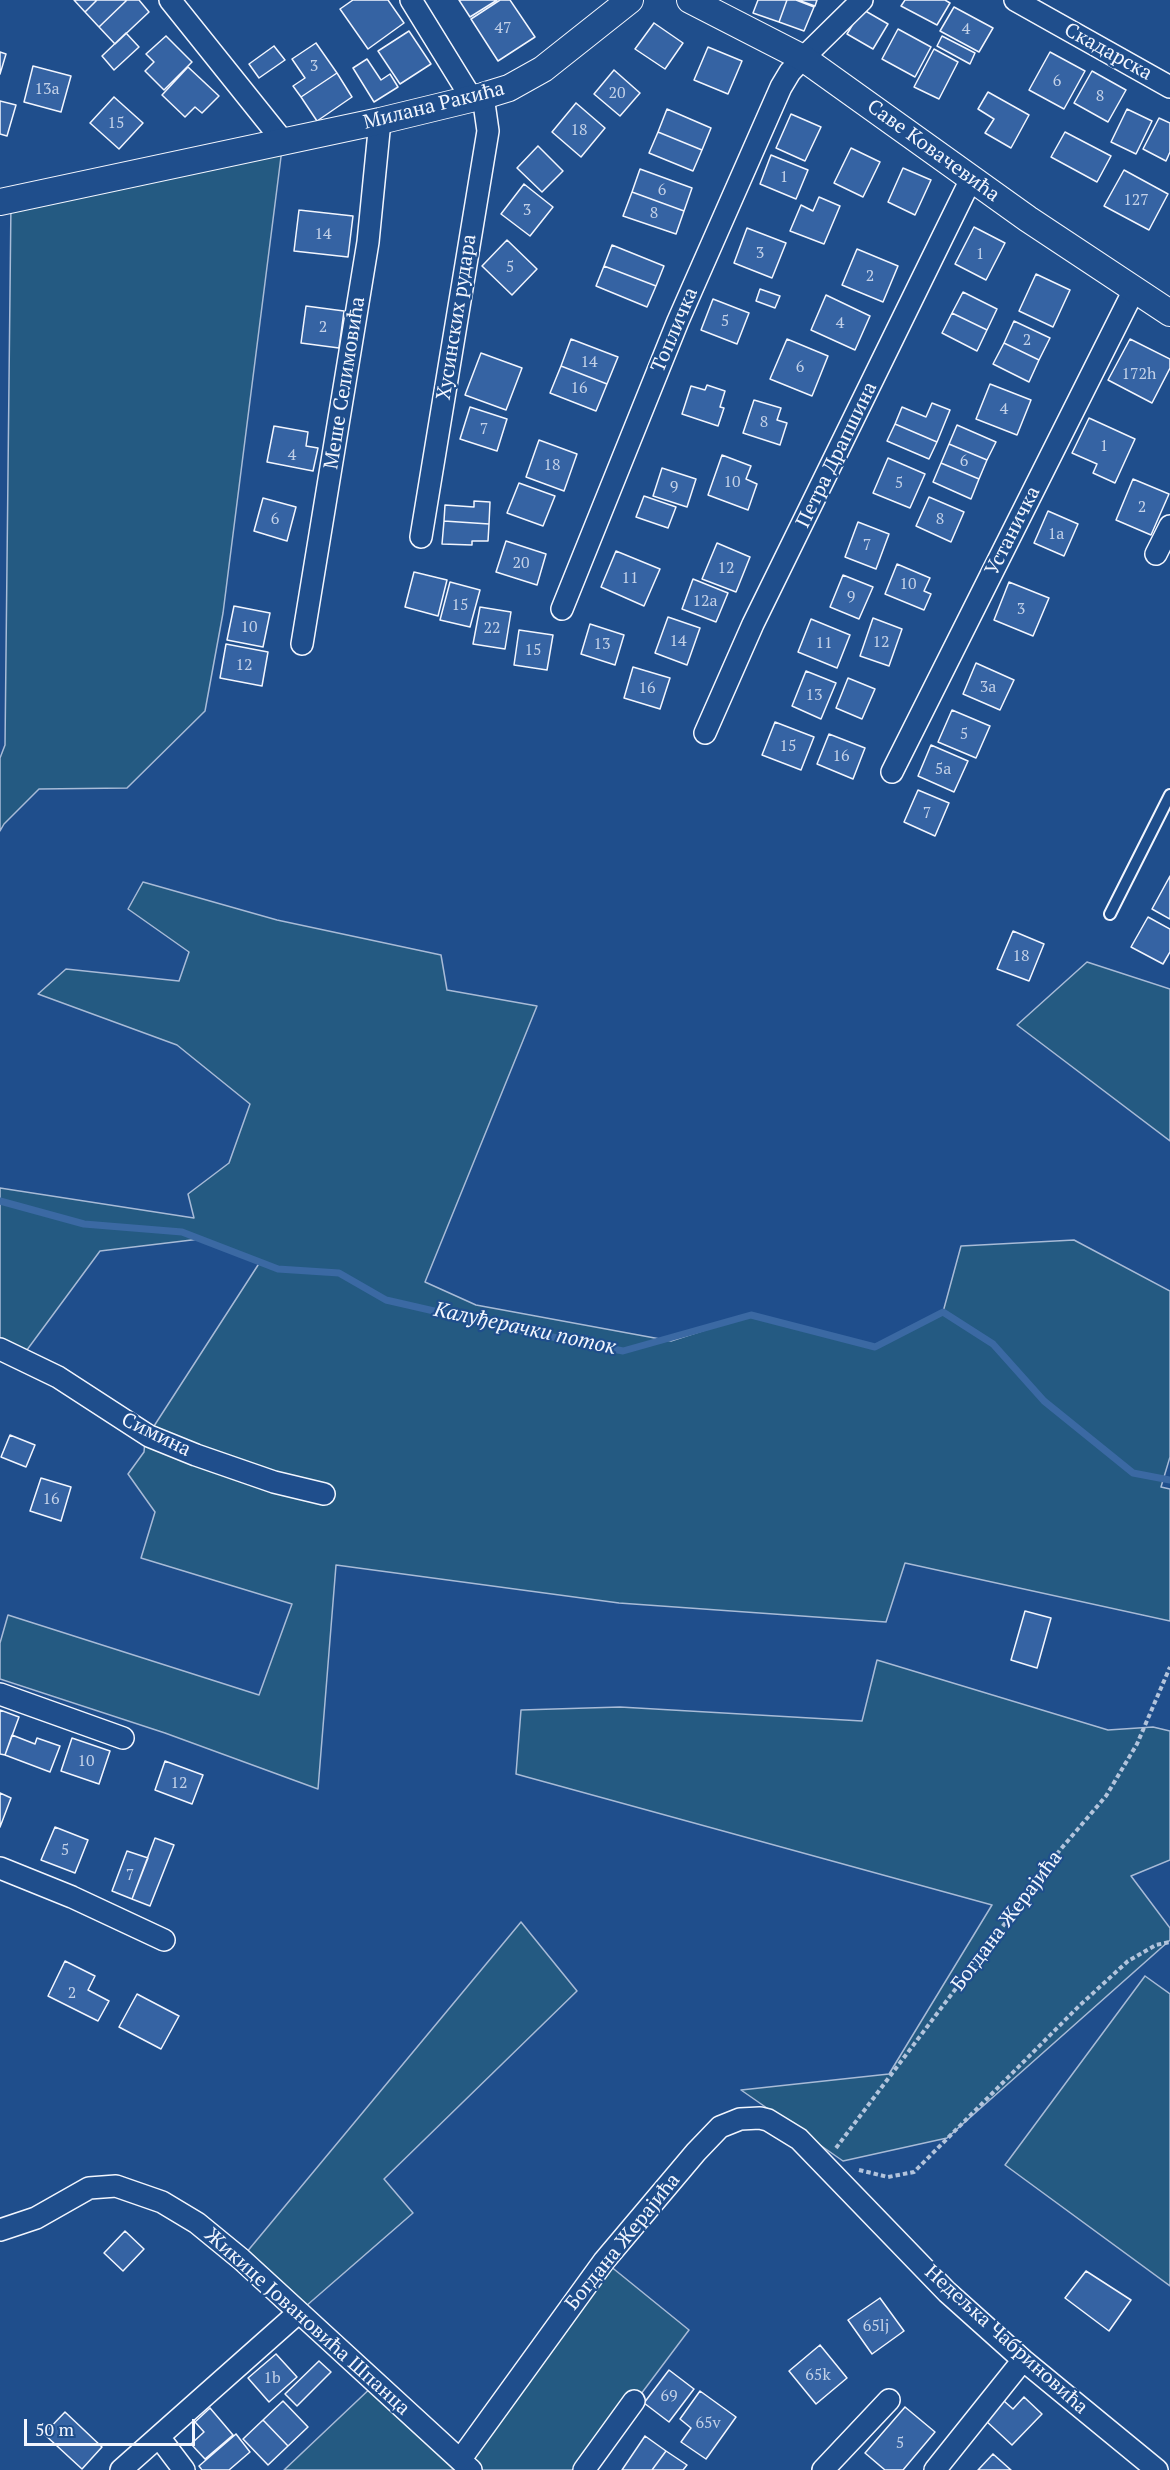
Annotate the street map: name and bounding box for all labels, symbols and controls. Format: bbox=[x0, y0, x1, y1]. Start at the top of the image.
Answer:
house number: 47 bbox=[494, 18, 512, 38]
street label: Скадарска bbox=[1060, 18, 1156, 86]
house number: 4 bbox=[962, 19, 970, 39]
house number: 3 bbox=[310, 56, 318, 76]
house number: 6 bbox=[1053, 71, 1061, 91]
street label: Милана Ракића bbox=[361, 77, 507, 135]
house number: 13a bbox=[34, 79, 60, 99]
house number: 20 bbox=[608, 83, 626, 103]
house number: 8 bbox=[1096, 86, 1104, 106]
street label: Саве Ковачевића bbox=[862, 95, 1004, 207]
house number: 15 bbox=[107, 113, 125, 133]
house number: 18 bbox=[570, 120, 588, 140]
house number: 1 bbox=[780, 167, 788, 187]
house number: 6 bbox=[658, 180, 666, 200]
house number: 127 bbox=[1123, 190, 1149, 210]
house number: 3 bbox=[523, 200, 531, 220]
house number: 8 bbox=[650, 203, 658, 223]
house number: 14 bbox=[314, 224, 332, 244]
street label: Хусинских рудара bbox=[432, 233, 482, 401]
house number: 3 bbox=[756, 243, 764, 263]
house number: 1 bbox=[976, 244, 984, 264]
house number: 5 bbox=[506, 257, 514, 277]
house number: 2 bbox=[866, 266, 874, 286]
street label: Топличка bbox=[646, 284, 704, 376]
street label: Меше Селимовића bbox=[320, 295, 370, 471]
house number: 5 bbox=[721, 311, 729, 331]
house number: 4 bbox=[836, 313, 844, 333]
house number: 2 bbox=[319, 317, 327, 337]
house number: 2 bbox=[1023, 330, 1031, 350]
house number: 14 bbox=[580, 352, 598, 372]
house number: 6 bbox=[796, 357, 804, 377]
house number: 172h bbox=[1122, 364, 1156, 384]
house number: 16 bbox=[570, 378, 588, 398]
street label: Петра Драпшина bbox=[791, 378, 883, 532]
house number: 4 bbox=[1000, 399, 1008, 419]
house number: 8 bbox=[760, 412, 768, 432]
house number: 7 bbox=[480, 419, 488, 439]
house number: 1 bbox=[1100, 436, 1108, 456]
house number: 4 bbox=[288, 445, 296, 465]
house number: 6 bbox=[960, 451, 968, 471]
house number: 18 bbox=[543, 455, 561, 475]
house number: 10 bbox=[723, 472, 741, 492]
house number: 5 bbox=[895, 473, 903, 493]
house number: 9 bbox=[670, 477, 678, 497]
street label: Устаничка bbox=[980, 483, 1046, 579]
house number: 2 bbox=[1138, 497, 1146, 517]
house number: 6 bbox=[271, 509, 279, 529]
house number: 8 bbox=[936, 509, 944, 529]
house number: 1a bbox=[1048, 524, 1064, 544]
house number: 7 bbox=[863, 535, 871, 555]
house number: 20 bbox=[512, 553, 530, 573]
house number: 12 bbox=[717, 558, 735, 578]
house number: 11 bbox=[621, 568, 639, 588]
house number: 10 bbox=[899, 574, 917, 594]
house number: 9 bbox=[847, 587, 855, 607]
house number: 12a bbox=[692, 591, 718, 611]
house number: 15 bbox=[451, 595, 469, 615]
house number: 3 bbox=[1017, 599, 1025, 619]
house number: 10 bbox=[240, 617, 258, 637]
house number: 22 bbox=[483, 618, 501, 638]
house number: 14 bbox=[669, 631, 687, 651]
house number: 12 bbox=[872, 632, 890, 652]
house number: 11 bbox=[815, 633, 833, 653]
house number: 13 bbox=[593, 634, 611, 654]
house number: 15 bbox=[524, 640, 542, 660]
house number: 12 bbox=[235, 655, 253, 675]
house number: 3a bbox=[980, 677, 996, 697]
house number: 16 bbox=[638, 678, 656, 698]
house number: 13 bbox=[805, 685, 823, 705]
house number: 5 bbox=[960, 724, 968, 744]
house number: 15 bbox=[779, 736, 797, 756]
house number: 16 bbox=[832, 746, 850, 766]
house number: 5a bbox=[935, 759, 951, 779]
house number: 7 bbox=[923, 803, 931, 823]
house number: 18 bbox=[1012, 946, 1030, 966]
water label: Калуђерачки поток bbox=[432, 1297, 618, 1361]
street label: Симина bbox=[117, 1408, 195, 1462]
house number: 16 bbox=[42, 1489, 60, 1509]
house number: 10 bbox=[77, 1751, 95, 1771]
house number: 12 bbox=[170, 1773, 188, 1793]
house number: 5 bbox=[61, 1840, 69, 1860]
street label: Богдана Жерајића bbox=[947, 1846, 1067, 1996]
house number: 7 bbox=[126, 1865, 134, 1885]
house number: 2 bbox=[68, 1983, 76, 2003]
street label: Богдана Жерајића bbox=[560, 2169, 686, 2315]
street label: Жикице Јовановића Шпанца bbox=[199, 2223, 415, 2421]
street label: Недељка Чабриновића bbox=[920, 2260, 1092, 2420]
house number: 65lj bbox=[863, 2316, 889, 2336]
house number: 65k bbox=[805, 2365, 831, 2385]
house number: 1b bbox=[263, 2368, 281, 2388]
house number: 69 bbox=[660, 2386, 678, 2406]
scale bar bbox=[27, 2407, 198, 2445]
house number: 65v bbox=[695, 2413, 721, 2433]
text: 50 m bbox=[35, 2417, 74, 2441]
house number: 5 bbox=[896, 2433, 904, 2453]

